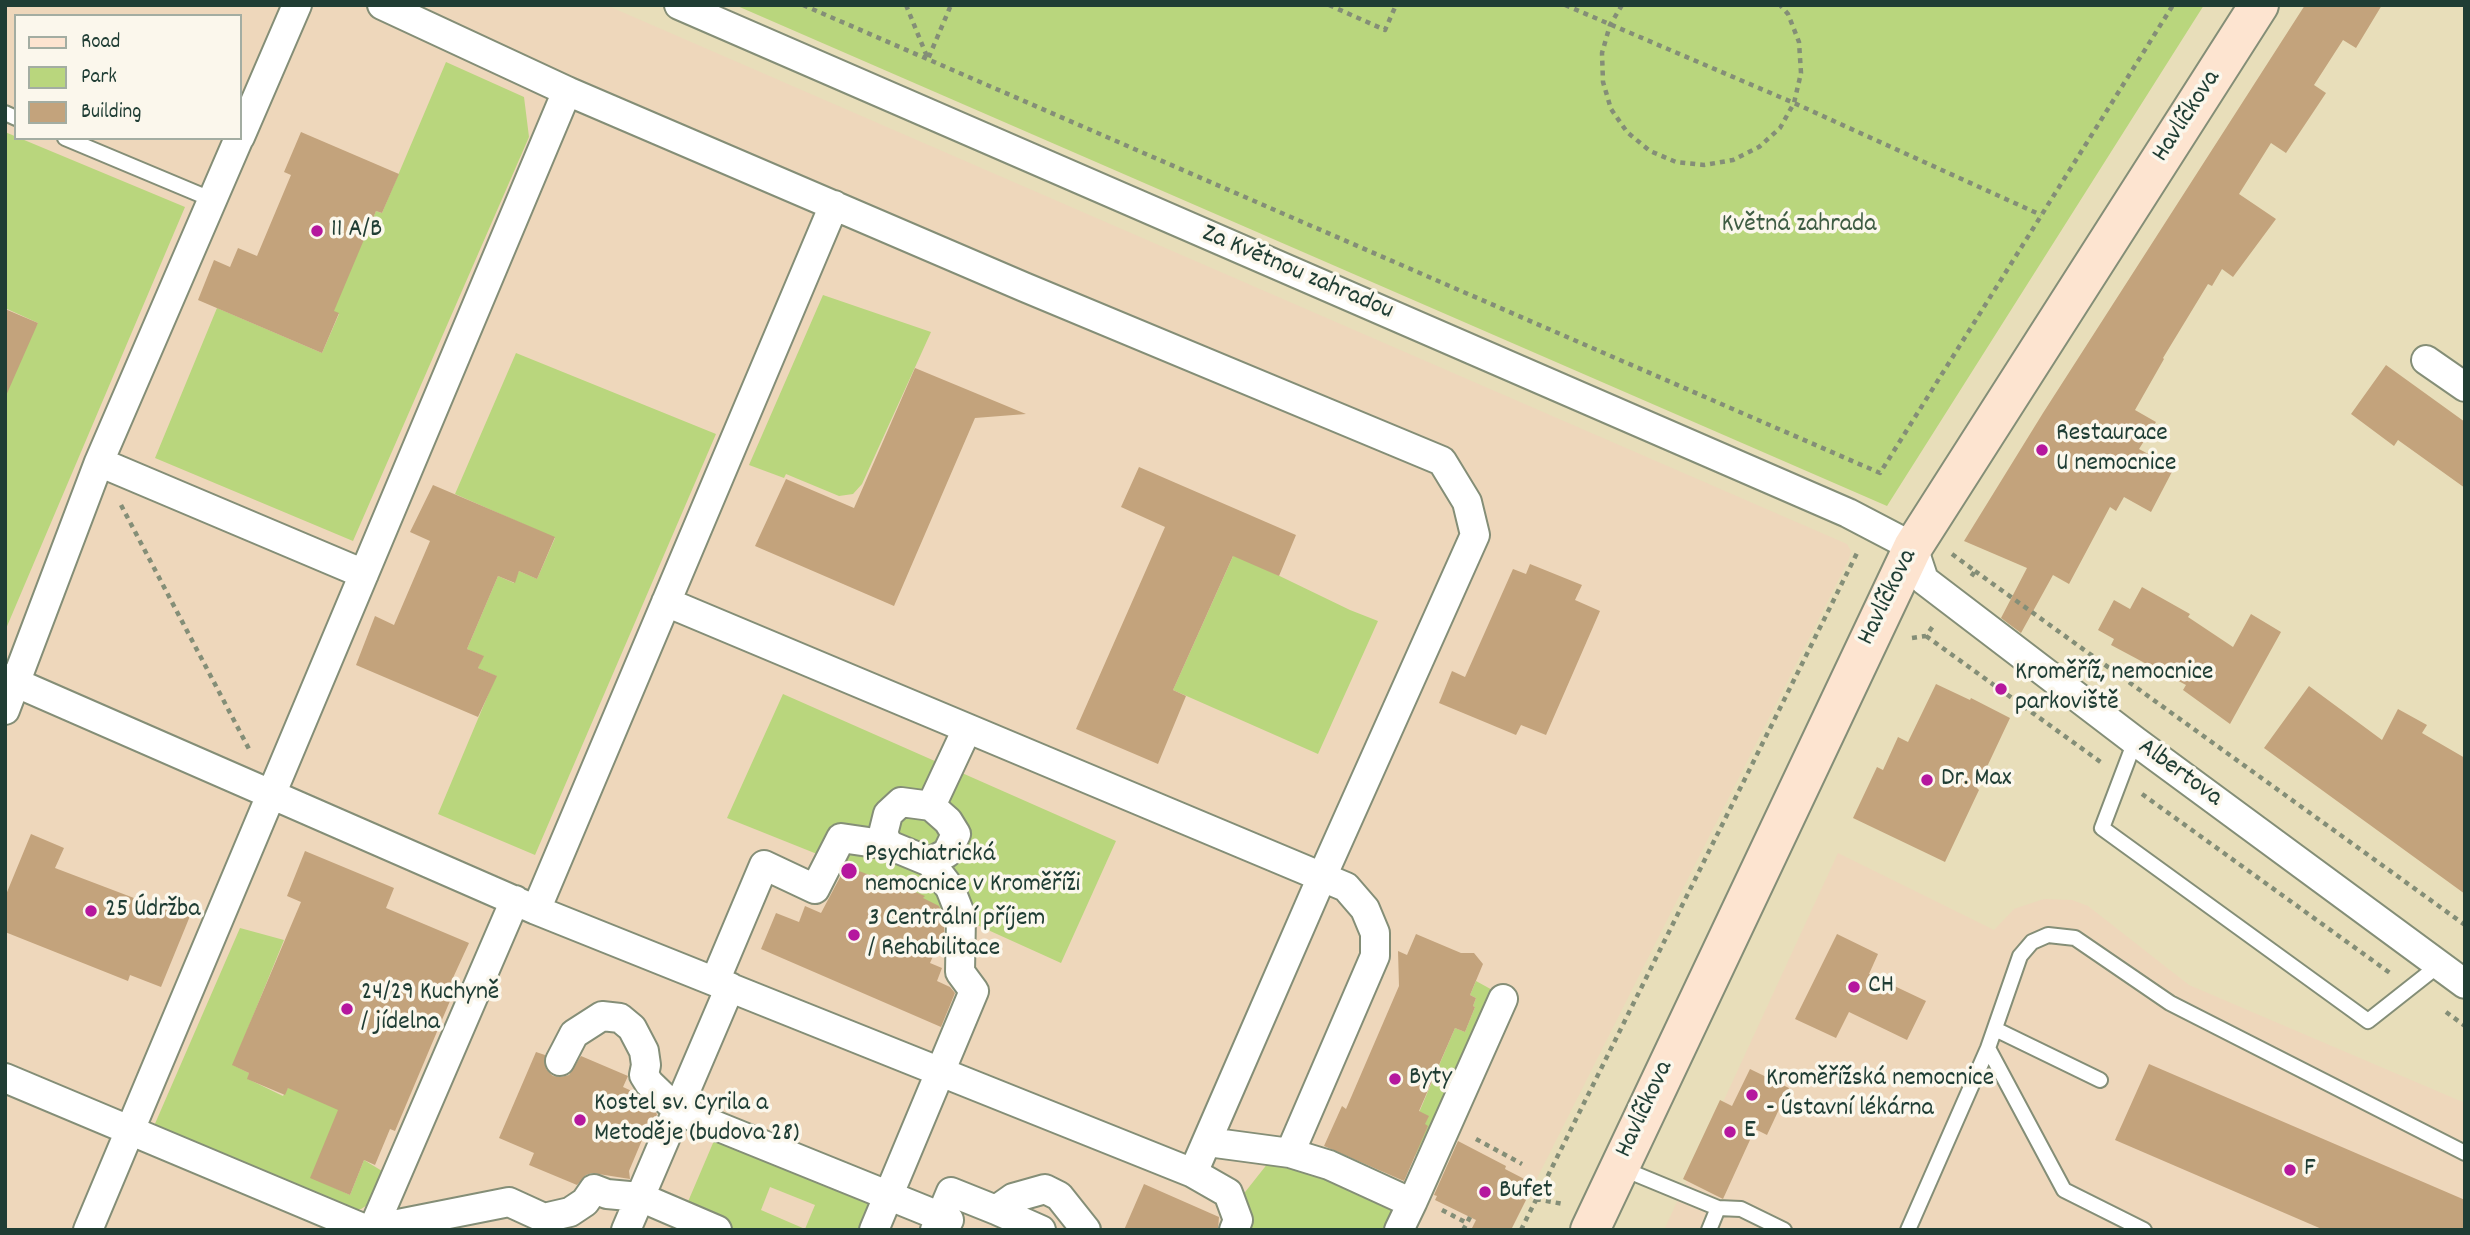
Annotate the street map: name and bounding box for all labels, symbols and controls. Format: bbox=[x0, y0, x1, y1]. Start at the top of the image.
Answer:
legend bbox=[14, 14, 242, 140]
text: Road bbox=[81, 28, 120, 58]
text: Park bbox=[81, 63, 117, 93]
street label: Havlíčkova bbox=[2147, 65, 2229, 169]
text: Building bbox=[81, 98, 141, 128]
park label: Květná zahrada bbox=[1722, 210, 1876, 242]
place label: 11 A/B bbox=[331, 215, 382, 247]
street label: Za Květnou zahradou bbox=[1197, 220, 1397, 328]
marker: 11 A/B bbox=[309, 223, 325, 239]
place label: Restaurace U nemocnice bbox=[2056, 419, 2176, 480]
marker: Restaurace U nemocnice bbox=[2034, 442, 2050, 458]
street label: Havlíčkova bbox=[1852, 545, 1926, 651]
place label: Kroměříž, nemocnice parkoviště bbox=[2015, 658, 2214, 720]
marker: Kroměříž, nemocnice parkoviště bbox=[1993, 681, 2009, 697]
street label: Albertova bbox=[2131, 733, 2227, 815]
place label: Dr. Max bbox=[1941, 764, 2011, 796]
marker: Dr. Max bbox=[1919, 772, 1935, 788]
place label: Psychiatrická nemocnice v Kroměříži bbox=[865, 840, 1080, 902]
marker: Psychiatrická nemocnice v Kroměříži bbox=[839, 861, 859, 881]
place label: 25 Údržba bbox=[105, 895, 200, 927]
marker: 25 Údržba bbox=[83, 903, 99, 919]
place label: 3 Centrální příjem / Rehabilitace bbox=[868, 904, 1045, 965]
marker: 3 Centrální příjem / Rehabilitace bbox=[846, 927, 862, 943]
place label: CH bbox=[1868, 971, 1894, 1003]
place label: 24/29 Kuchyně / jídelna bbox=[361, 978, 499, 1040]
marker: CH bbox=[1846, 979, 1862, 995]
marker: 24/29 Kuchyně / jídelna bbox=[339, 1001, 355, 1017]
street label: Havlíčkova bbox=[1610, 1057, 1682, 1163]
place label: Byty bbox=[1409, 1063, 1452, 1095]
place label: Kroměřížská nemocnice - Ústavní lékárna bbox=[1766, 1064, 1994, 1126]
marker: Byty bbox=[1387, 1071, 1403, 1087]
marker: Kroměřížská nemocnice - Ústavní lékárna bbox=[1744, 1087, 1760, 1103]
place label: Kostel sv. Cyrila a Metoděje (budova 28) bbox=[594, 1089, 799, 1150]
marker: Kostel sv. Cyrila a Metoděje (budova 28) bbox=[572, 1112, 588, 1128]
place label: E bbox=[1744, 1116, 1756, 1148]
marker: E bbox=[1722, 1124, 1738, 1140]
place label: F bbox=[2304, 1154, 2316, 1186]
marker: F bbox=[2282, 1162, 2298, 1178]
place label: Bufet bbox=[1499, 1176, 1553, 1208]
marker: Bufet bbox=[1477, 1184, 1493, 1200]

